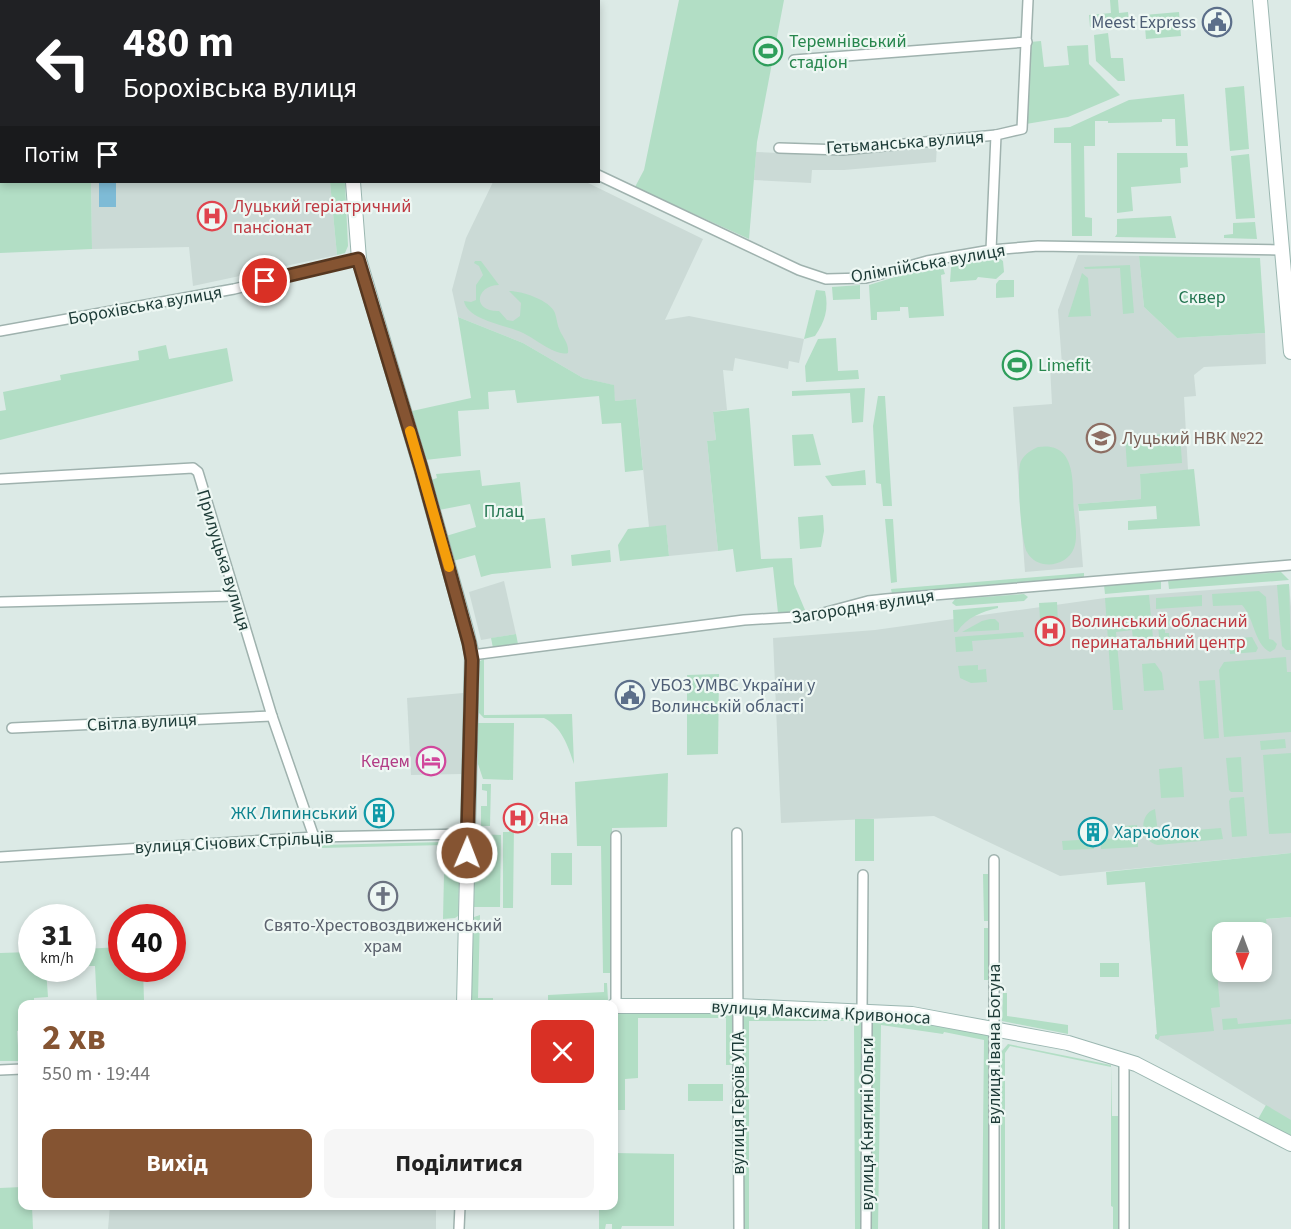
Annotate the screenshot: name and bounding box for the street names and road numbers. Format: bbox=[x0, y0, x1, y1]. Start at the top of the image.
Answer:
street label: Гетьманська вулиця bbox=[825, 125, 985, 160]
street label: Олімпійська вулиця bbox=[849, 238, 1007, 289]
street label: Борохівська вулиця bbox=[66, 280, 224, 331]
street label: Прилуцька вулиця bbox=[190, 486, 257, 634]
street label: Загородня вулиця bbox=[790, 583, 936, 630]
street label: Світла вулиця bbox=[86, 707, 198, 738]
street label: вулиця Січових Стрільців bbox=[134, 825, 334, 860]
street label: вулиця Івана Богуна bbox=[982, 964, 1007, 1124]
street label: вулиця Максима Кривоноса bbox=[711, 994, 931, 1031]
street label: вулиця Героїв УПА bbox=[726, 1031, 751, 1175]
street label: вулиця Княгині Ольги bbox=[855, 1037, 880, 1211]

